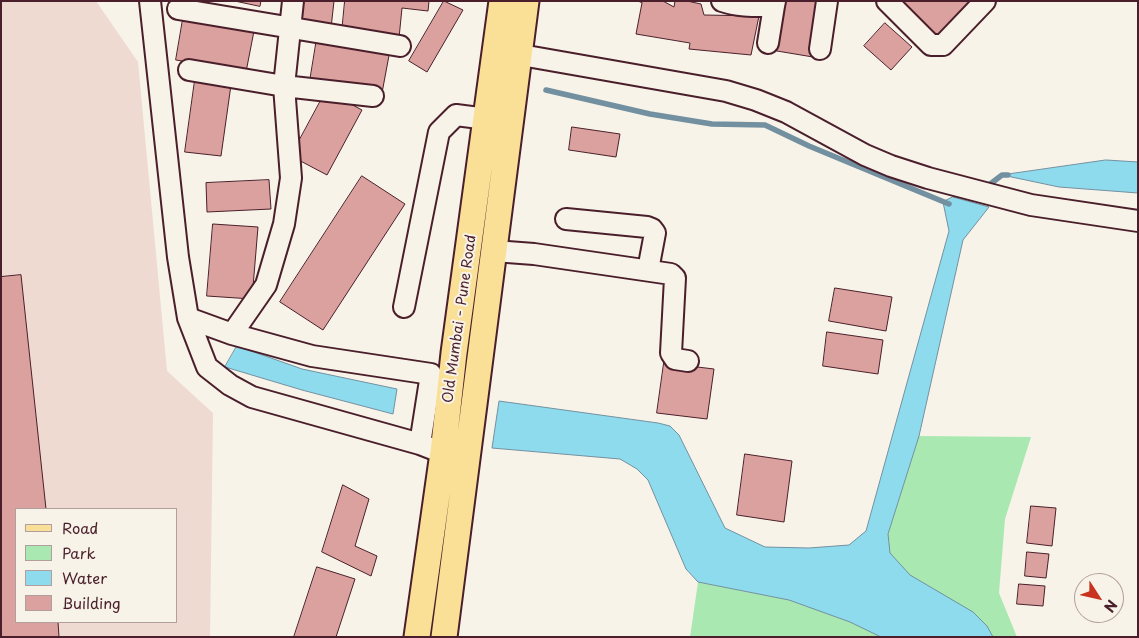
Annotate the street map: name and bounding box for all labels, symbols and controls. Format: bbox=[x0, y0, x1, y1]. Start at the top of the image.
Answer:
street label: Old Mumbai - Pune Road bbox=[440, 234, 480, 404]
legend bbox=[15, 508, 178, 623]
text: Road bbox=[62, 516, 98, 539]
text: Park bbox=[62, 541, 96, 564]
text: Water bbox=[62, 566, 107, 589]
north arrow bbox=[1074, 573, 1124, 623]
text: Building bbox=[62, 591, 121, 614]
text: N bbox=[1099, 596, 1123, 617]

